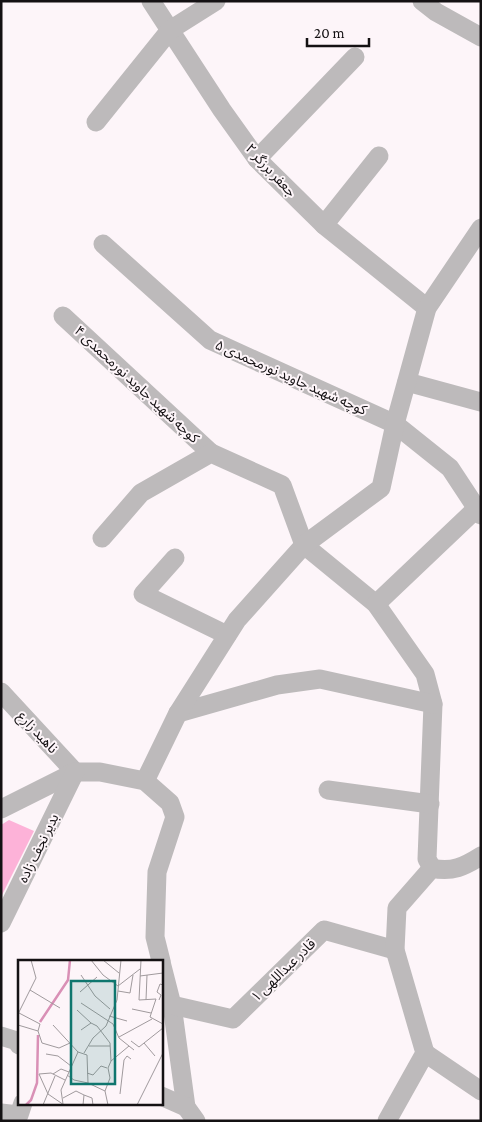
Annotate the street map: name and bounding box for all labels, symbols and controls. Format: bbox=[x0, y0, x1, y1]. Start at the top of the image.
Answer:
scale bar bbox=[307, 15, 370, 47]
text: 20 m bbox=[314, 25, 345, 41]
street label: جعفر برزگر ۲ bbox=[242, 140, 300, 200]
street label: کوچه شهید جاوید نورمحمدی ۴ bbox=[70, 322, 203, 448]
street label: کوچه شهید جاوید نورمحمدی ۵ bbox=[212, 336, 370, 420]
street label: ناهید زارع bbox=[12, 708, 62, 759]
street label: بدیر نجف زاده bbox=[14, 811, 63, 886]
street label: قادر عبداللهی ۱ bbox=[247, 935, 319, 1005]
inset map bbox=[18, 960, 162, 1104]

